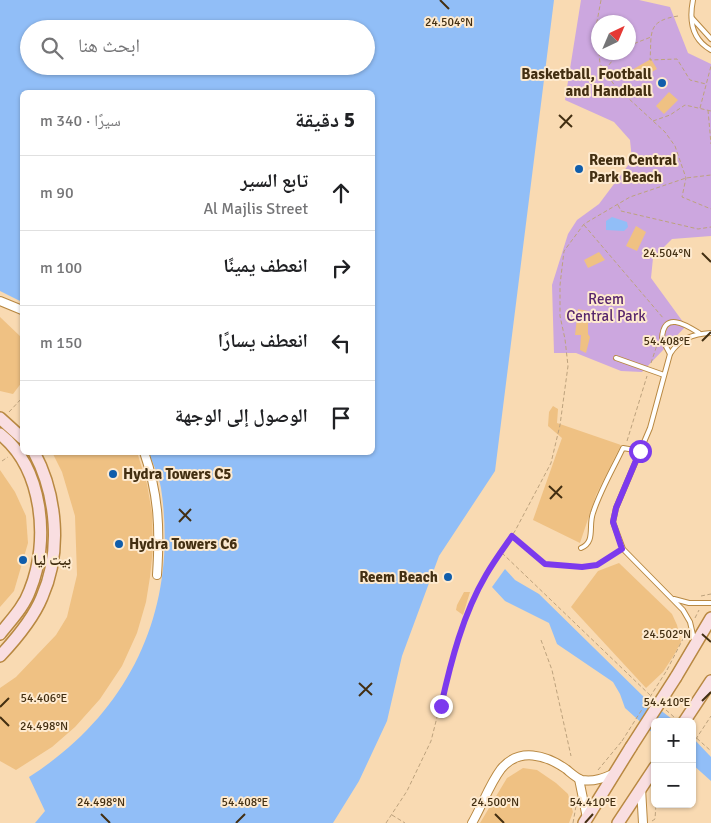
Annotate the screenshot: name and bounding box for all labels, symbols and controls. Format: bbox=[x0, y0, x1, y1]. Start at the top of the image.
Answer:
text: 24.504°N bbox=[425, 15, 473, 30]
north arrow bbox=[591, 15, 636, 60]
search box bbox=[20, 20, 375, 75]
icon: search bbox=[38, 34, 66, 62]
text: ابحث هنا bbox=[78, 34, 140, 58]
place label: Basketball, Football and Handball bbox=[521, 65, 652, 100]
marker: Basketball, Football and Handball bbox=[656, 77, 668, 89]
text: 5 دقيقة bbox=[295, 107, 355, 133]
text: سيرًا · 340 m bbox=[40, 111, 121, 131]
place label: Reem Central Park Beach bbox=[589, 151, 677, 186]
marker: Reem Central Park Beach bbox=[573, 163, 585, 175]
text: تابع السير bbox=[240, 169, 308, 193]
icon: ahead bbox=[327, 179, 355, 207]
text: 90 m bbox=[40, 183, 74, 203]
text: Al Majlis Street bbox=[203, 199, 308, 219]
text: 24.504°N bbox=[643, 246, 691, 261]
text: انعطف يمينًا bbox=[223, 254, 308, 278]
icon: right bbox=[327, 254, 355, 282]
text: 100 m bbox=[40, 258, 82, 278]
park label: Reem Central Park bbox=[566, 290, 646, 325]
text: انعطف يسارًا bbox=[218, 329, 308, 353]
icon: left bbox=[327, 329, 355, 357]
text: 150 m bbox=[40, 333, 82, 353]
text: 54.408°E bbox=[644, 334, 691, 349]
text: الوصول إلى الوجهة bbox=[175, 404, 308, 428]
icon: arrive bbox=[327, 404, 355, 432]
route start bbox=[629, 440, 652, 463]
place label: Hydra Towers C5 bbox=[123, 465, 231, 483]
marker: Hydra Towers C5 bbox=[107, 468, 119, 480]
place label: Hydra Towers C6 bbox=[129, 535, 237, 553]
marker: Hydra Towers C6 bbox=[113, 538, 125, 550]
place label: بيت ليا bbox=[33, 551, 71, 569]
marker: بيت ليا bbox=[17, 554, 29, 566]
place label: Reem Beach bbox=[359, 568, 438, 586]
marker: Reem Beach bbox=[442, 571, 454, 583]
text: 24.502°N bbox=[643, 627, 691, 642]
text: 54.406°E bbox=[21, 691, 68, 706]
route end bbox=[430, 695, 453, 718]
text: 54.410°E bbox=[644, 695, 691, 710]
map controls bbox=[651, 718, 696, 808]
button: + bbox=[651, 718, 696, 763]
text: 24.498°N bbox=[20, 719, 68, 734]
button: − bbox=[651, 763, 696, 808]
text: 24.498°N bbox=[77, 795, 125, 810]
text: 54.408°E bbox=[222, 795, 269, 810]
text: 24.500°N bbox=[471, 795, 519, 810]
text: 54.410°E bbox=[570, 795, 617, 810]

